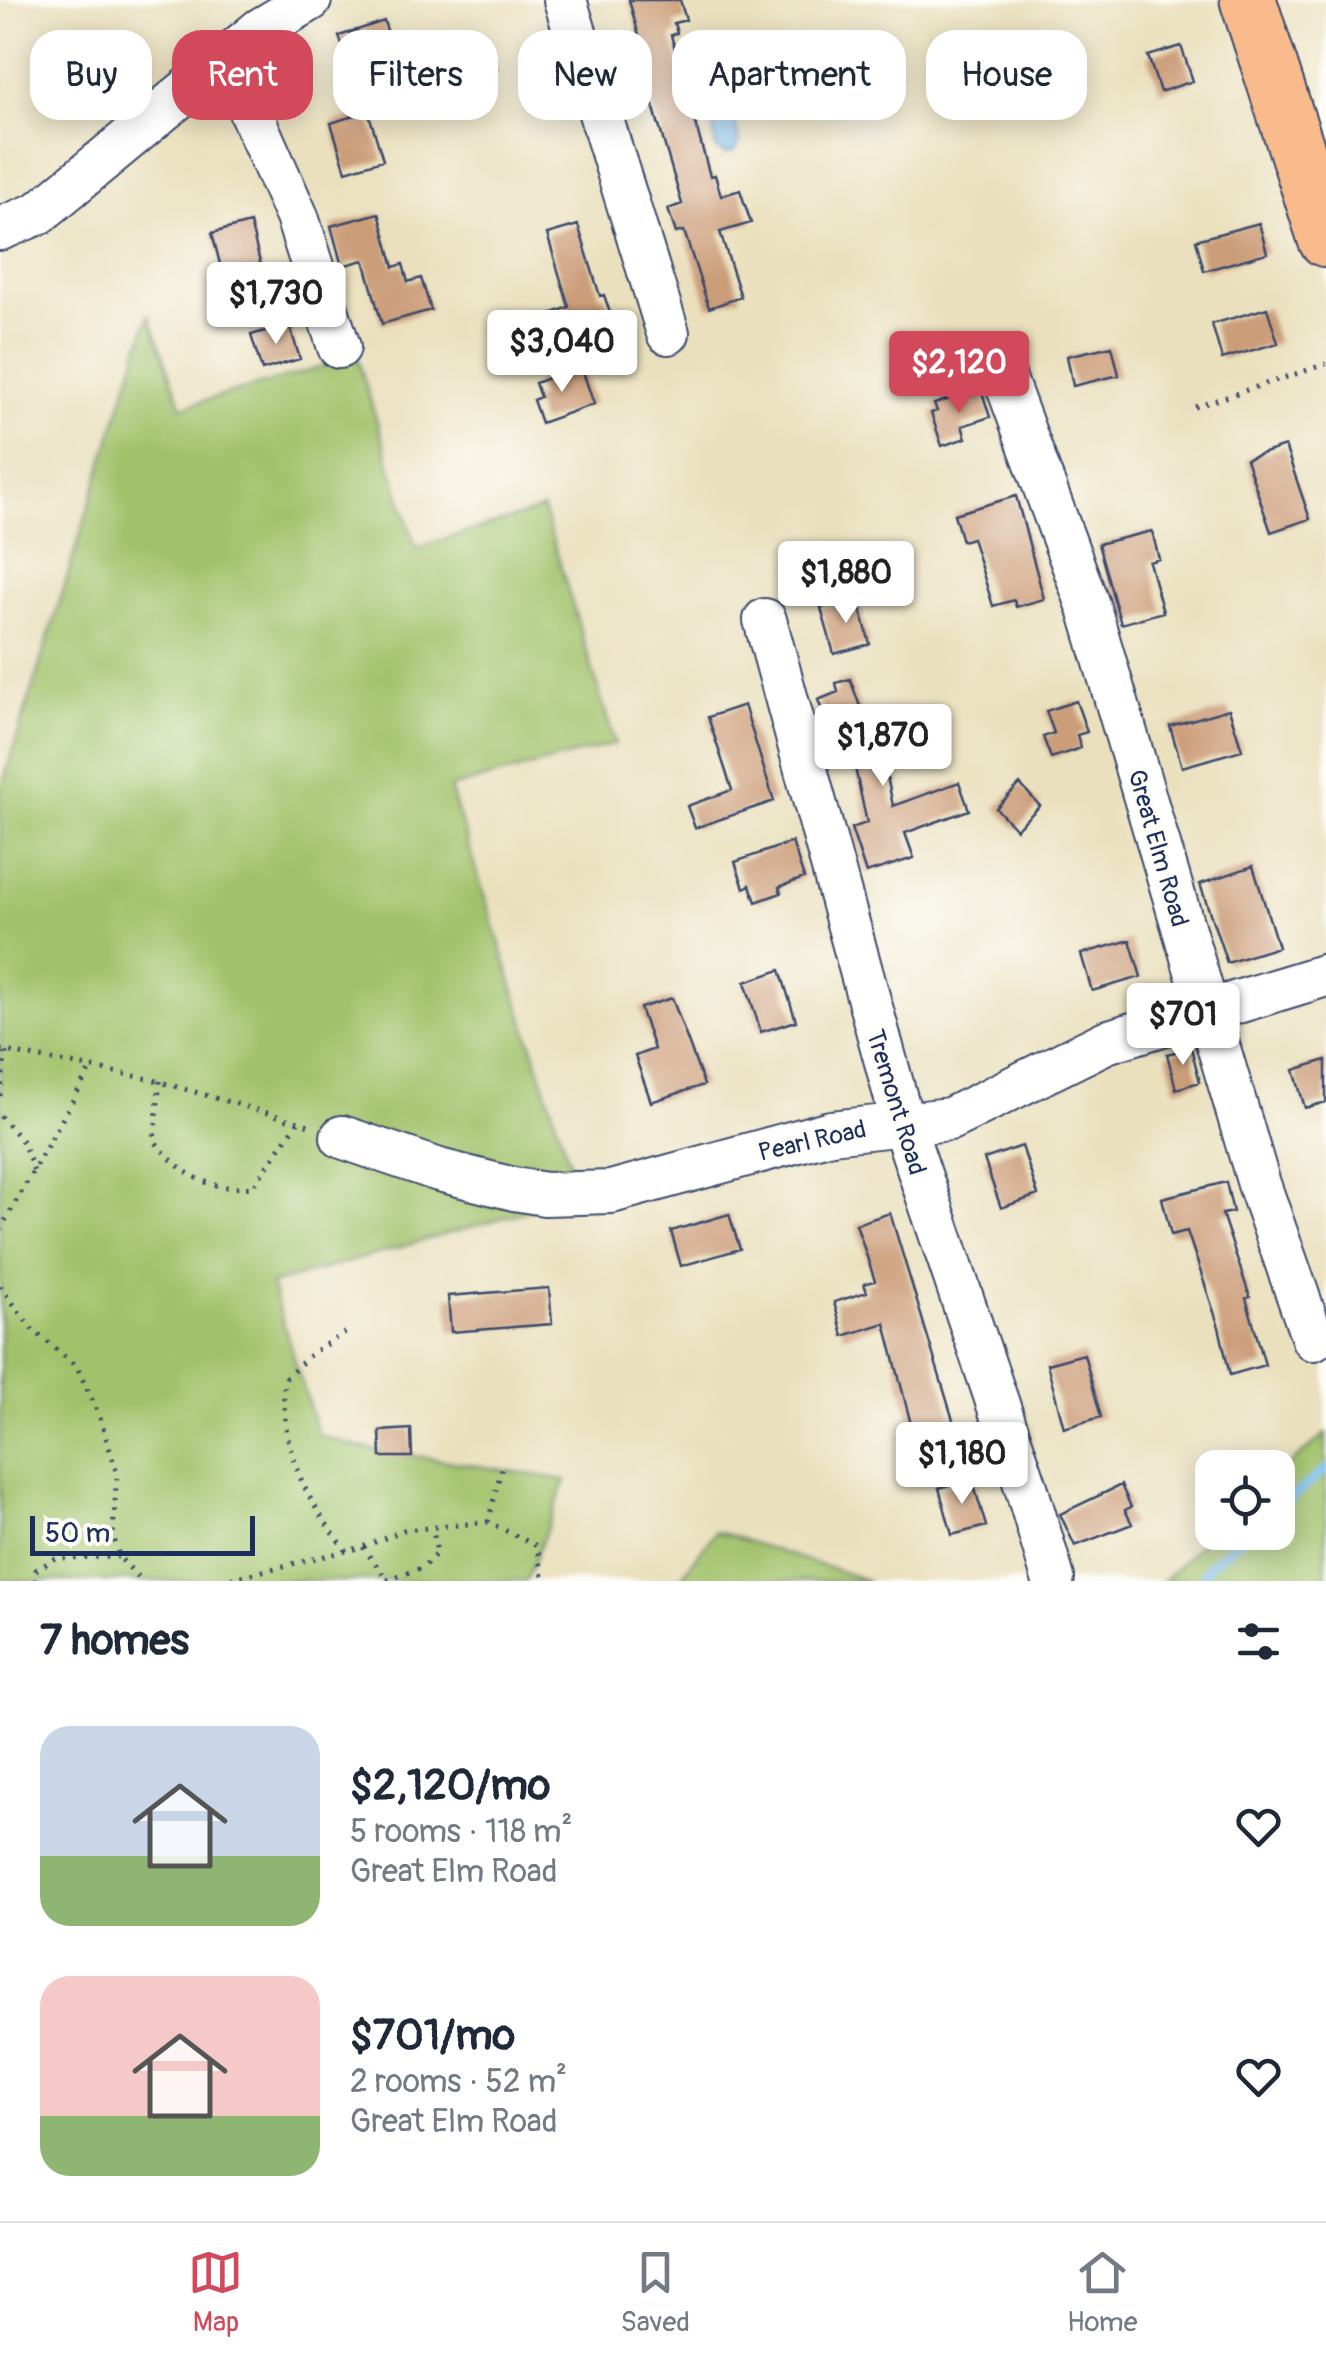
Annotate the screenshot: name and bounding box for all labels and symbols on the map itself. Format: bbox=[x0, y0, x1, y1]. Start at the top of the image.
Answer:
pin: $1,730 bbox=[195, 262, 357, 347]
pin: $3,040 bbox=[481, 310, 643, 395]
pin: $2,120 bbox=[878, 331, 1040, 416]
pin: $1,880 bbox=[765, 541, 927, 626]
pin: $1,870 bbox=[802, 704, 964, 789]
street label: Great Elm Road bbox=[1120, 766, 1195, 931]
pin: $701 bbox=[1124, 983, 1242, 1068]
street label: Tremont Road bbox=[859, 1026, 932, 1179]
street label: Pearl Road bbox=[755, 1114, 869, 1169]
pin: $1,180 bbox=[881, 1422, 1043, 1507]
scale bar bbox=[30, 1511, 255, 1556]

